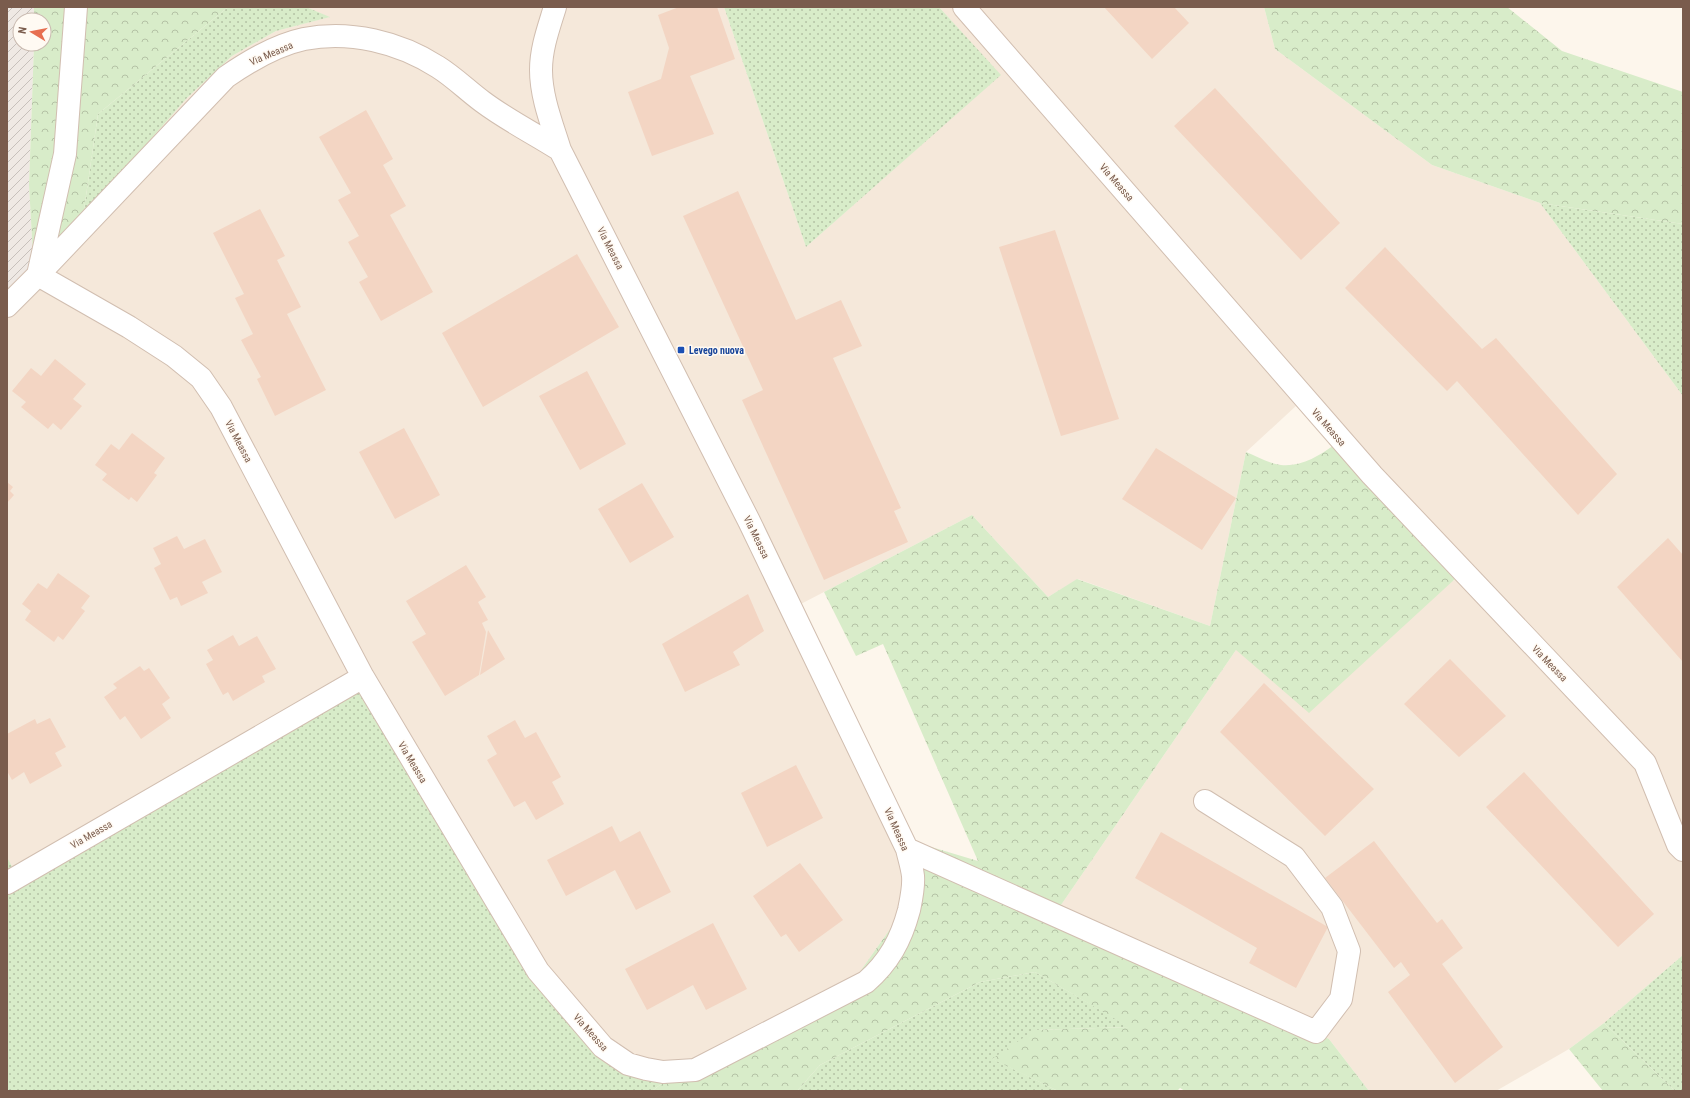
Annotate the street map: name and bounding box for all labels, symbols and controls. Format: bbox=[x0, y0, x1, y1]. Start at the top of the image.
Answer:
north arrow bbox=[12, 12, 52, 52]
text: N bbox=[16, 26, 30, 35]
street label: Via Meassa bbox=[248, 39, 295, 67]
street label: Via Meassa bbox=[1097, 161, 1136, 203]
street label: Via Meassa bbox=[595, 225, 626, 271]
marker: Levego nuova bbox=[676, 345, 686, 355]
place label: Levego nuova bbox=[689, 345, 744, 356]
street label: Via Meassa bbox=[1309, 406, 1348, 448]
street label: Via Meassa bbox=[223, 418, 254, 464]
street label: Via Meassa bbox=[742, 514, 772, 560]
street label: Via Meassa bbox=[1530, 643, 1570, 684]
street label: Via Meassa bbox=[396, 740, 429, 785]
street label: Via Meassa bbox=[882, 806, 911, 853]
street label: Via Meassa bbox=[69, 818, 114, 851]
street label: Via Meassa bbox=[571, 1012, 610, 1053]

